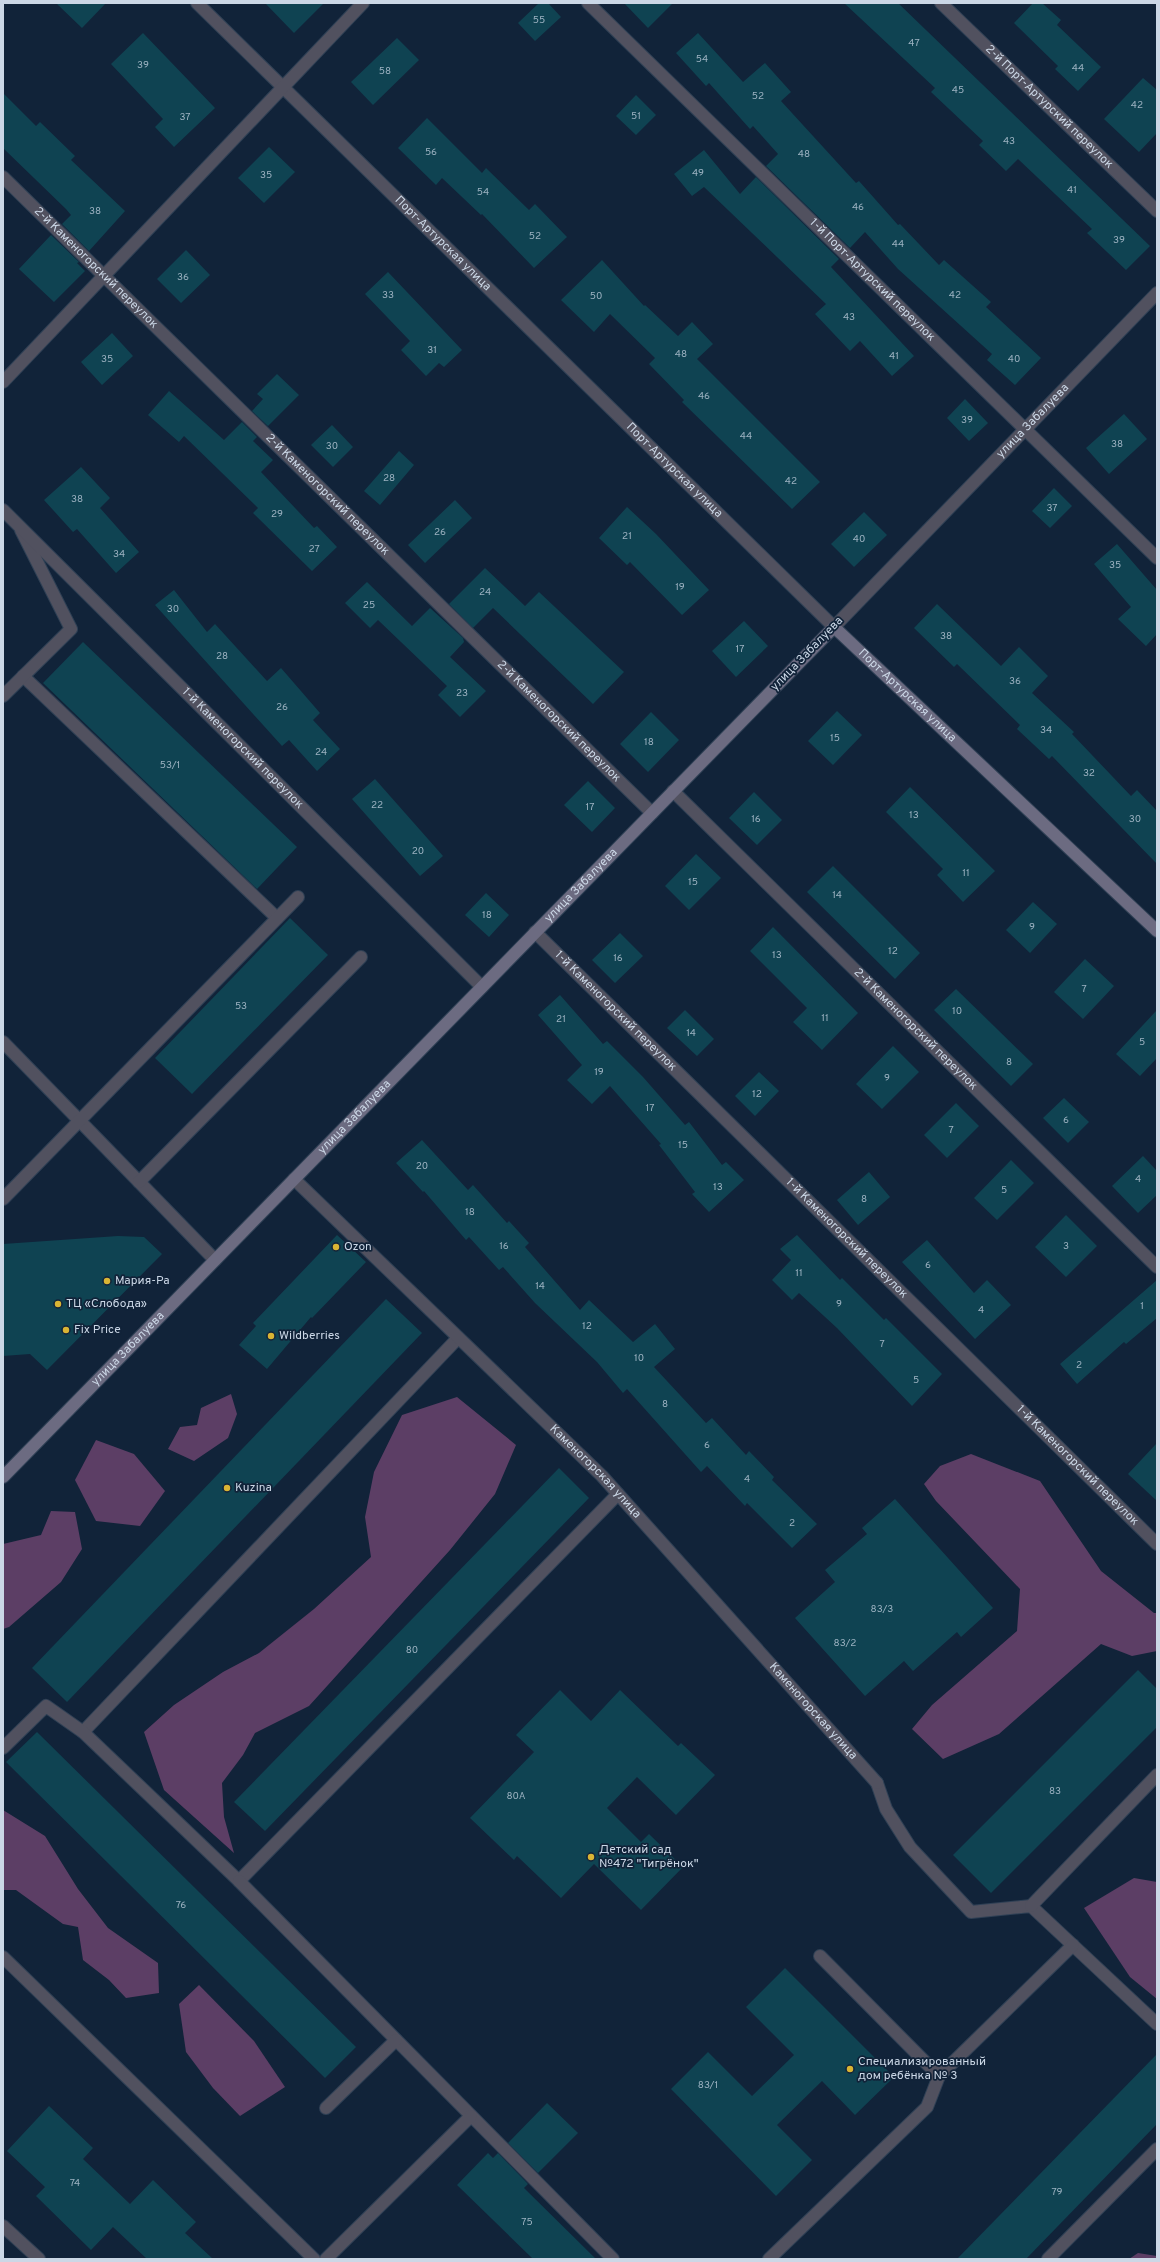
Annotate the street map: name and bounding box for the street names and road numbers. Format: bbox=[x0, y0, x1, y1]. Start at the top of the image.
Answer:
street label: 2-й Порт-Артурский переулок bbox=[982, 42, 1117, 173]
street label: Порт-Артурская улица bbox=[391, 193, 495, 295]
street label: 2-й Каменогорский переулок bbox=[30, 204, 161, 333]
street label: 1-й Порт-Артурский переулок bbox=[806, 215, 939, 345]
street label: улица Забалуева bbox=[993, 380, 1073, 462]
street label: Порт-Артурская улица bbox=[622, 419, 726, 521]
street label: 2-й Каменогорский переулок bbox=[262, 430, 393, 559]
street label: улица Забалуева bbox=[767, 613, 847, 695]
street label: Порт-Артурская улица bbox=[854, 646, 960, 746]
street label: 2-й Каменогорский переулок bbox=[493, 657, 624, 786]
street label: 1-й Каменогорский переулок bbox=[178, 684, 307, 813]
street label: улица Забалуева bbox=[541, 845, 621, 926]
street label: 1-й Каменогорский переулок bbox=[551, 948, 680, 1075]
street label: 2-й Каменогорский переулок bbox=[850, 965, 981, 1094]
street label: улица Забалуева bbox=[315, 1077, 395, 1158]
street label: 1-й Каменогорский переулок bbox=[782, 1175, 911, 1302]
street label: улица Забалуева bbox=[88, 1308, 168, 1390]
street label: 1-й Каменогорский переулок bbox=[1013, 1402, 1142, 1530]
street label: Каменогорская улица bbox=[546, 1421, 644, 1522]
street label: Каменогорская улица bbox=[765, 1660, 861, 1763]

